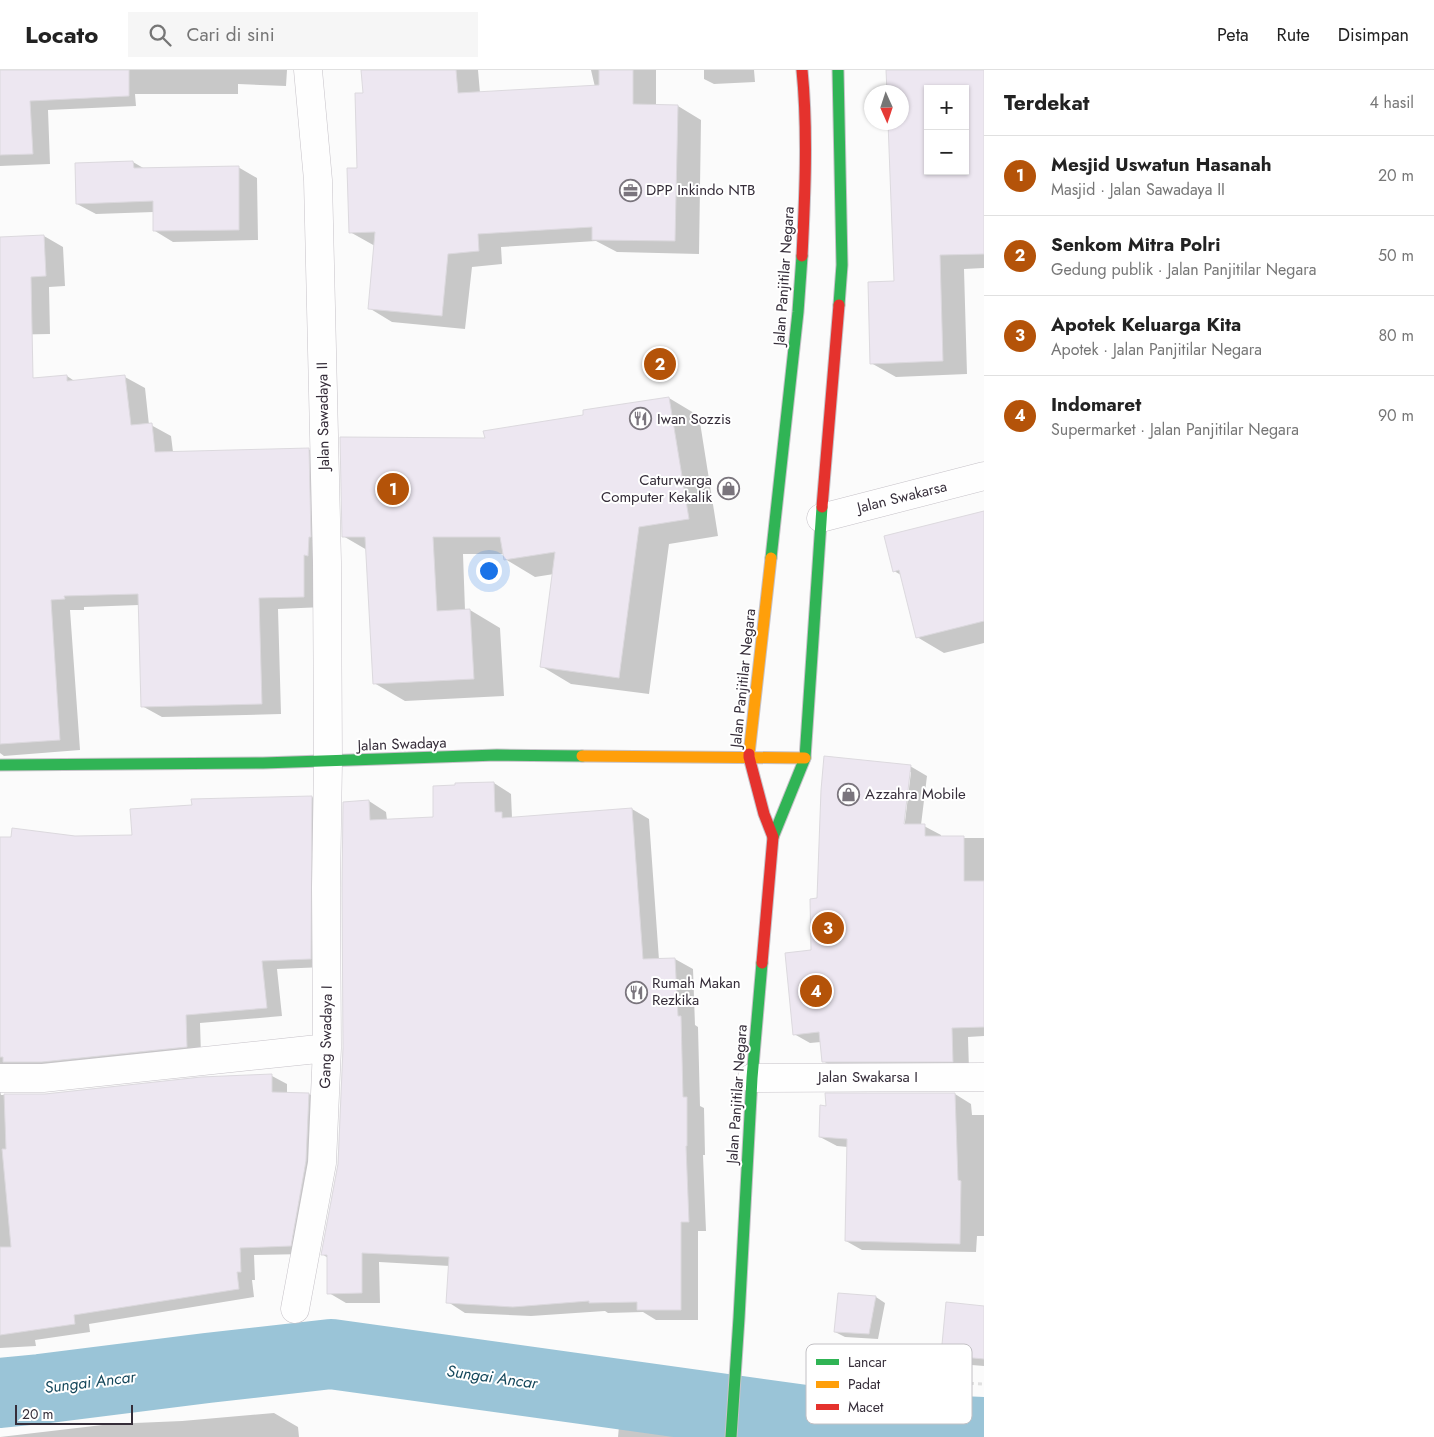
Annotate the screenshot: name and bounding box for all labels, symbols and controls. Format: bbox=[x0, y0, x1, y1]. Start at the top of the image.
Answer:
search box bbox=[128, 12, 478, 57]
text: Locato bbox=[25, 17, 98, 52]
icon: search bbox=[146, 21, 174, 49]
text: Cari di sini bbox=[186, 21, 275, 48]
text: Peta bbox=[1217, 22, 1249, 48]
text: Rute bbox=[1277, 22, 1310, 48]
text: Disimpan bbox=[1338, 22, 1409, 48]
north arrow bbox=[864, 85, 909, 130]
map controls bbox=[924, 85, 969, 175]
button: + bbox=[924, 85, 969, 130]
text: Terdekat bbox=[1004, 88, 1089, 118]
text: 4 hasil bbox=[1369, 91, 1414, 114]
button: − bbox=[924, 130, 969, 175]
text: Mesjid Uswatun Hasanah bbox=[1051, 151, 1272, 178]
text: 1 bbox=[1016, 164, 1024, 187]
text: 20 m bbox=[1378, 164, 1414, 187]
office icon: DPP Inkindo NTB bbox=[618, 178, 642, 202]
text: Masjid · Jalan Sawadaya II bbox=[1051, 178, 1225, 201]
place label: DPP Inkindo NTB bbox=[646, 179, 755, 201]
street label: Jalan Panjitilar Negara bbox=[768, 206, 800, 348]
text: Senkom Mitra Polri bbox=[1051, 231, 1220, 258]
text: 2 bbox=[1015, 244, 1025, 267]
text: 50 m bbox=[1378, 244, 1414, 267]
text: Gedung publik · Jalan Panjitilar Negara bbox=[1051, 258, 1316, 281]
text: Apotek Keluarga Kita bbox=[1051, 311, 1241, 338]
text: 3 bbox=[1015, 324, 1025, 347]
text: 80 m bbox=[1378, 324, 1414, 347]
text: Apotek · Jalan Panjitilar Negara bbox=[1051, 338, 1262, 361]
pin: 2 bbox=[644, 345, 676, 383]
street label: Jalan Sawadaya II bbox=[311, 362, 335, 472]
text: Indomaret bbox=[1051, 391, 1141, 418]
text: 4 bbox=[1014, 404, 1026, 427]
text: 90 m bbox=[1378, 404, 1414, 427]
restaurant icon: Iwan Sozzis bbox=[629, 407, 653, 431]
place label: Iwan Sozzis bbox=[657, 408, 731, 430]
text: Supermarket · Jalan Panjitilar Negara bbox=[1051, 418, 1299, 441]
place label: Caturwarga Computer Kekalik bbox=[601, 469, 712, 508]
pin: 1 bbox=[377, 470, 409, 508]
street label: Jalan Swakarsa bbox=[853, 475, 949, 519]
shop icon: Caturwarga Computer Kekalik bbox=[716, 477, 740, 501]
your location bbox=[476, 558, 502, 584]
street label: Jalan Panjitilar Negara bbox=[725, 607, 761, 751]
street label: Jalan Swadaya bbox=[355, 731, 447, 757]
shop icon: Azzahra Mobile bbox=[837, 782, 861, 806]
place label: Azzahra Mobile bbox=[865, 783, 966, 805]
pin: 3 bbox=[812, 909, 844, 947]
place label: Rumah Makan Rezkika bbox=[652, 972, 741, 1011]
pin: 4 bbox=[800, 972, 832, 1010]
restaurant icon: Rumah Makan Rezkika bbox=[624, 980, 648, 1004]
street label: Gang Swadaya I bbox=[314, 985, 338, 1089]
street label: Jalan Panjitilar Negara bbox=[721, 1024, 753, 1166]
street label: Jalan Swakarsa I bbox=[816, 1066, 918, 1088]
legend bbox=[806, 1344, 972, 1424]
text: Lancar bbox=[848, 1352, 887, 1372]
water label: Sungai Ancar bbox=[445, 1359, 540, 1395]
water label: Sungai Ancar bbox=[43, 1365, 138, 1399]
text: Padat bbox=[848, 1374, 881, 1394]
text: Macet bbox=[848, 1397, 884, 1417]
scale bar bbox=[15, 1402, 132, 1425]
text: 20 m bbox=[22, 1404, 54, 1424]

